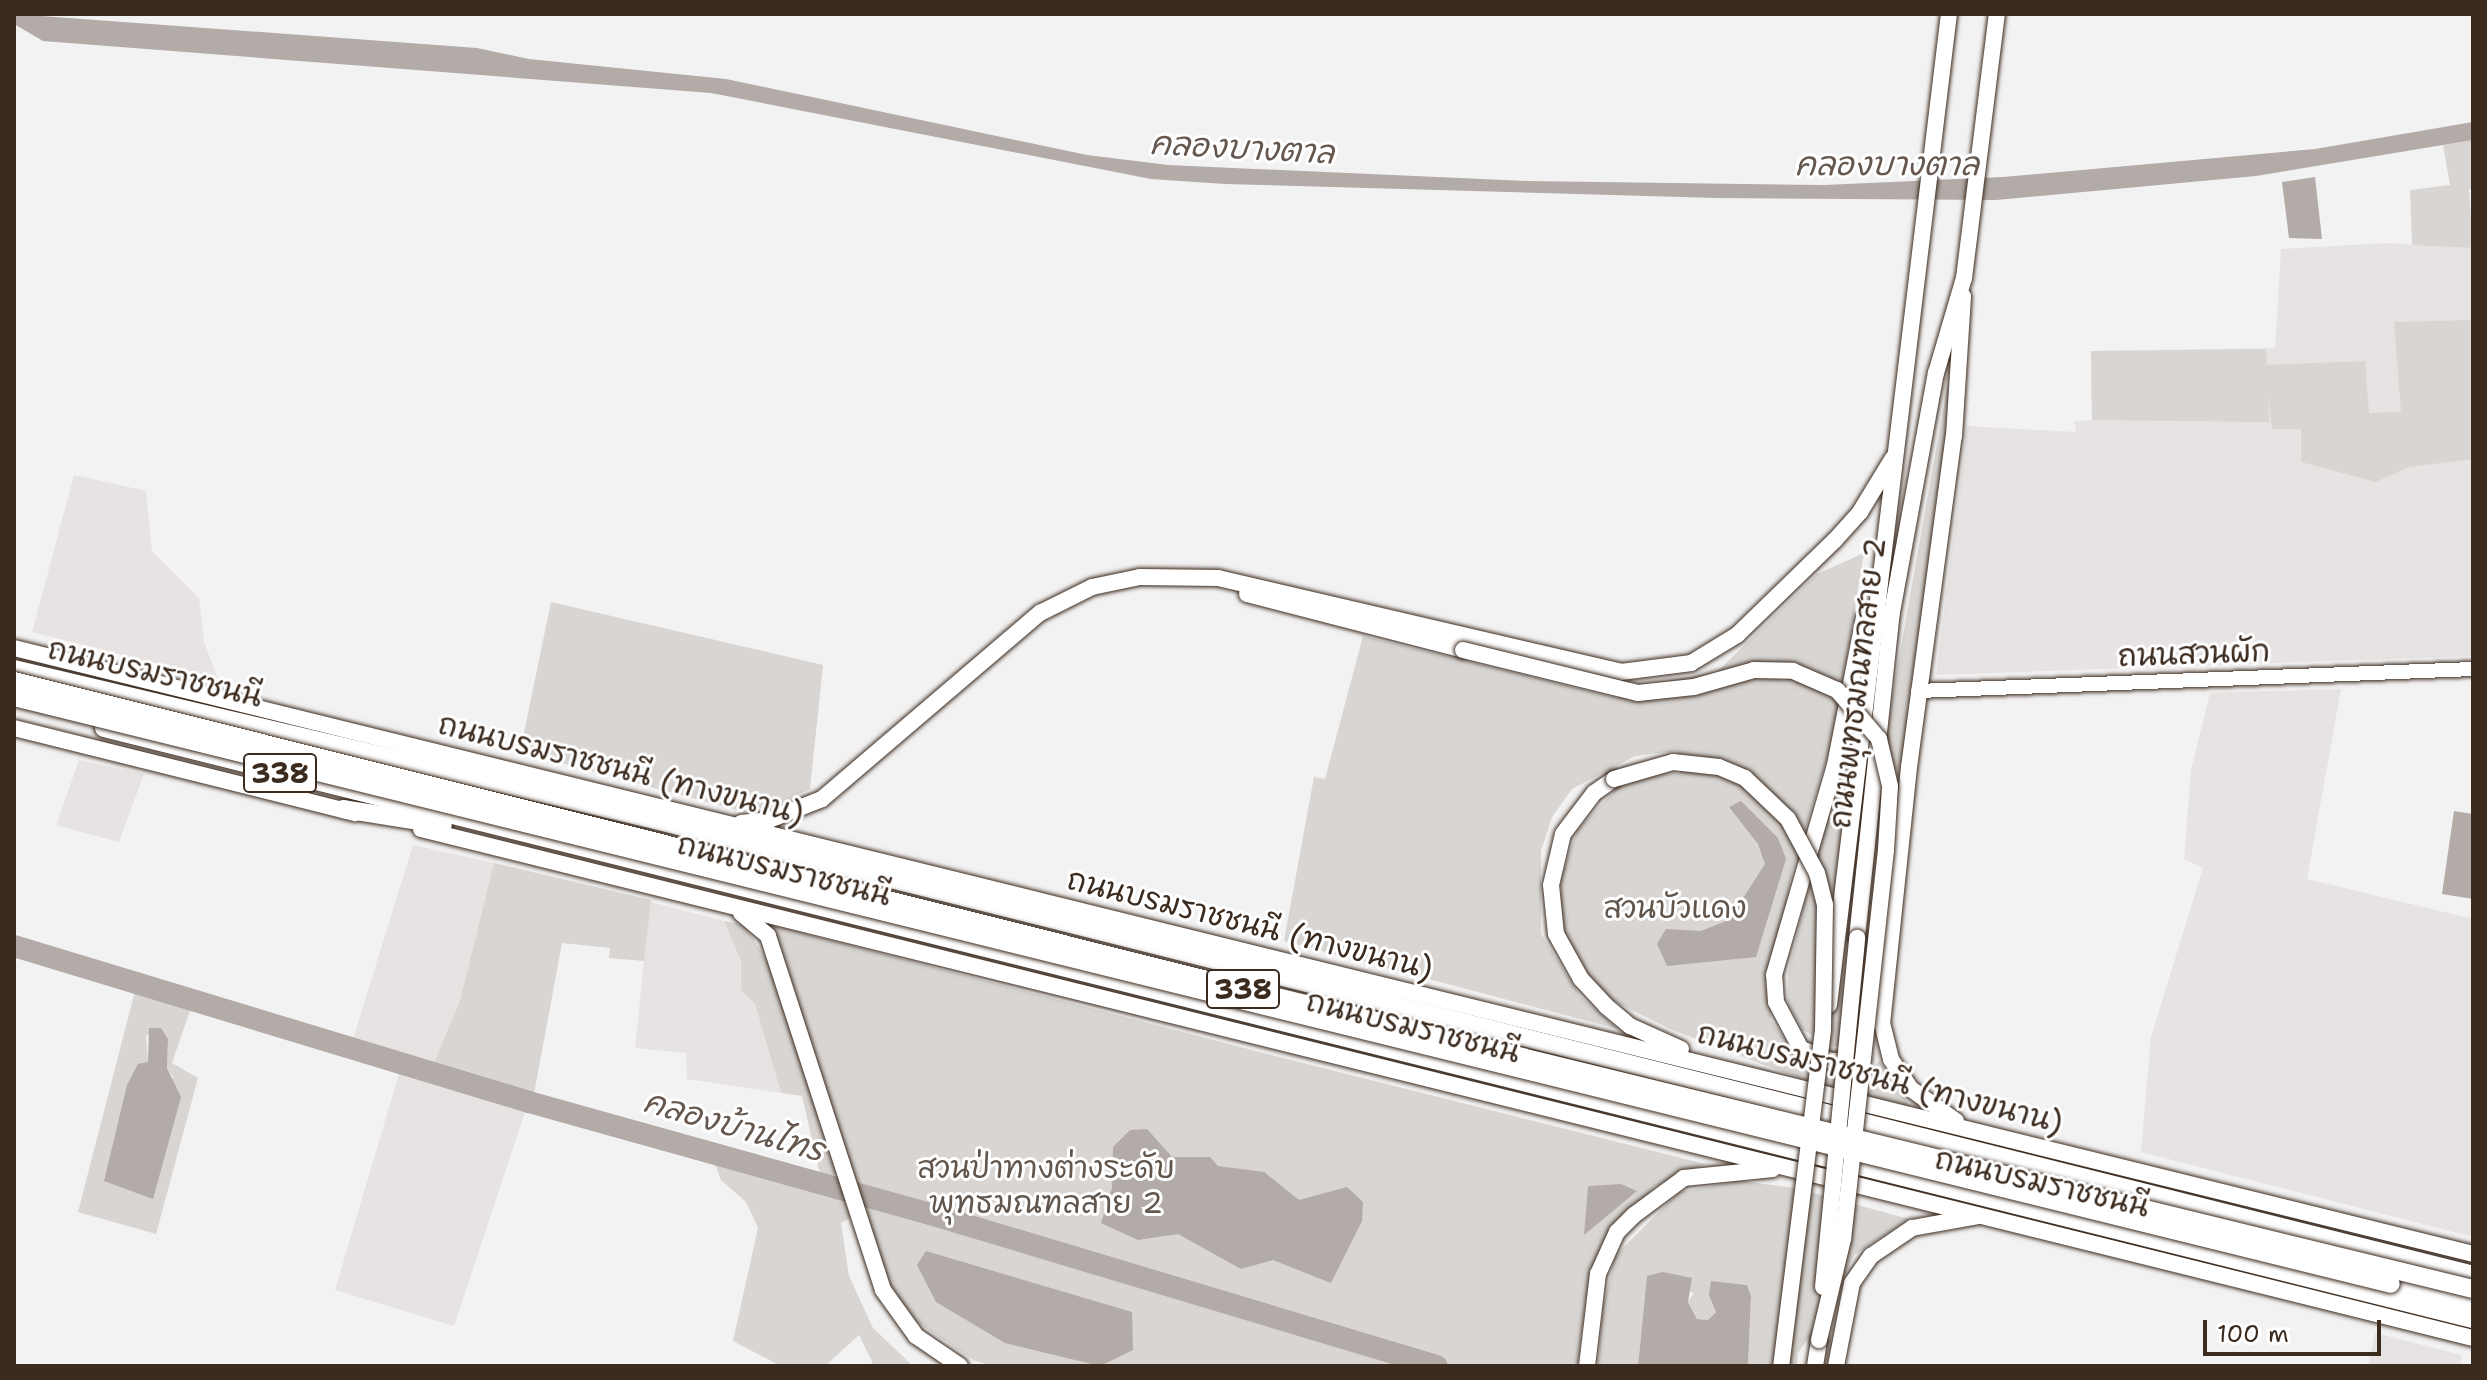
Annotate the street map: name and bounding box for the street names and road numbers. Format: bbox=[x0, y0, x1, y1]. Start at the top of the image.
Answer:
street label: ถนนพุทธมณฑลสาย 2 bbox=[1822, 535, 1894, 831]
street label: ถนนบรมราชชนนี bbox=[44, 631, 266, 715]
street label: ถนนสวนผัก bbox=[2117, 633, 2271, 675]
street label: ถนนบรมราชชนนี (ทางขนาน) bbox=[435, 706, 807, 832]
road number: 338 bbox=[242, 749, 318, 797]
street label: ถนนบรมราชชนนี bbox=[674, 826, 894, 914]
street label: ถนนบรมราชชนนี (ทางขนาน) bbox=[1064, 861, 1436, 987]
road number: 338 bbox=[1205, 965, 1281, 1013]
street label: ถนนบรมราชชนนี bbox=[1303, 983, 1523, 1071]
street label: ถนนบรมราชชนนี (ทางขนาน) bbox=[1694, 1015, 2066, 1141]
street label: ถนนบรมราชชนนี bbox=[1931, 1141, 2153, 1225]

